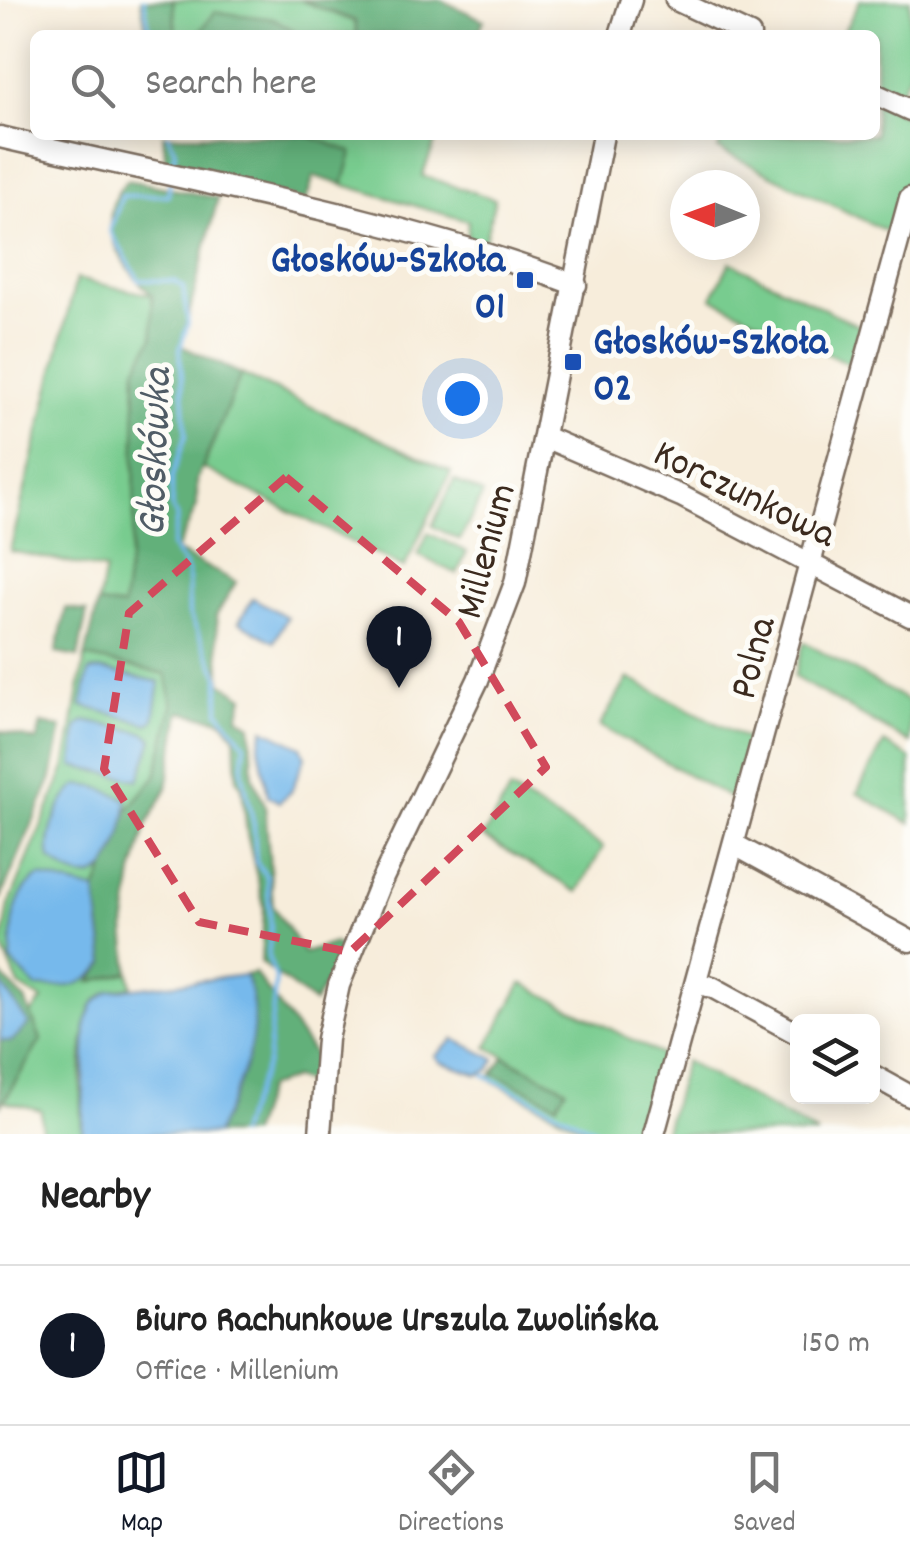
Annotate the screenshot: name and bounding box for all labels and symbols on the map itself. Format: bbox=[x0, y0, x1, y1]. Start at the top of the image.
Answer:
north arrow bbox=[670, 170, 760, 260]
place label: Głosków-Szkoła 01 bbox=[270, 235, 506, 338]
marker: Głosków-Szkoła 01 bbox=[514, 269, 536, 291]
place label: Głosków-Szkoła 02 bbox=[593, 317, 829, 420]
marker: Głosków-Szkoła 02 bbox=[562, 351, 584, 373]
water label: Głoskówka bbox=[125, 365, 191, 537]
your location bbox=[437, 373, 488, 424]
street label: Korczunkowa bbox=[642, 428, 845, 566]
street label: Millenium bbox=[444, 478, 535, 626]
pin: 1 bbox=[366, 606, 432, 688]
street label: Polna bbox=[718, 610, 795, 706]

